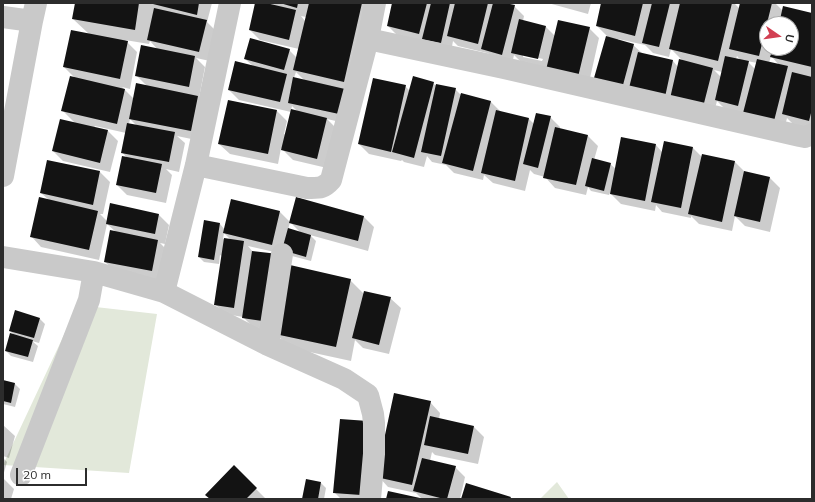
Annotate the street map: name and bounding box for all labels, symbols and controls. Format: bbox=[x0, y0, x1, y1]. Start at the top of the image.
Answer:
north arrow bbox=[759, 16, 799, 56]
text: U bbox=[782, 33, 797, 44]
scale bar bbox=[18, 460, 89, 486]
text: 20 m bbox=[23, 467, 51, 482]

